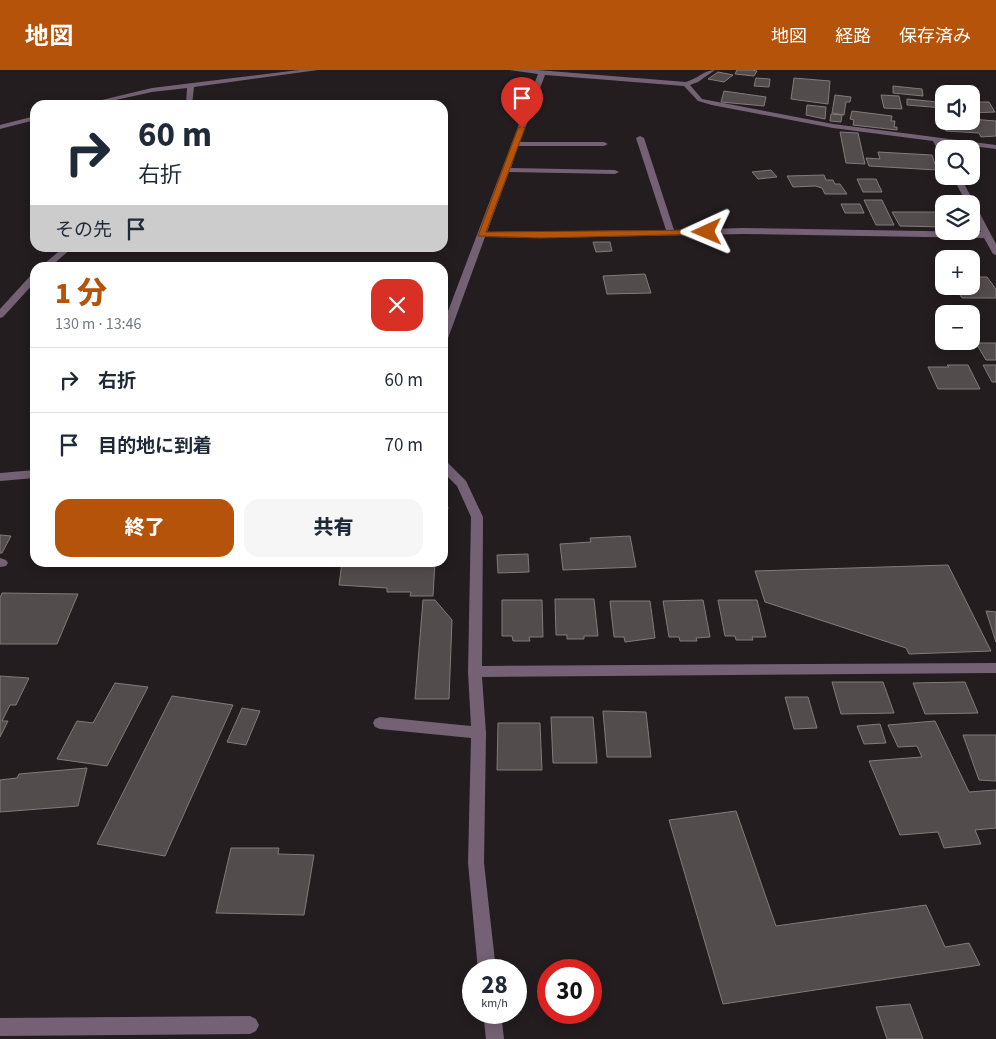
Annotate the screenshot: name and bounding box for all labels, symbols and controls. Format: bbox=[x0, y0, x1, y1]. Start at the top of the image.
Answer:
text: 地図 bbox=[25, 19, 73, 54]
text: 地図 bbox=[771, 24, 807, 49]
text: 経路 bbox=[835, 24, 871, 49]
text: 保存済み bbox=[899, 24, 971, 49]
pin bbox=[501, 77, 543, 128]
icon: arrive bbox=[508, 84, 536, 112]
map controls bbox=[935, 85, 980, 350]
button: sound bbox=[935, 85, 980, 130]
text: 60 m bbox=[138, 110, 212, 160]
icon: right bbox=[55, 120, 120, 185]
button: search bbox=[935, 140, 980, 185]
text: 右折 bbox=[138, 159, 182, 191]
button: layers bbox=[935, 195, 980, 240]
position arrow bbox=[680, 205, 732, 257]
icon: arrive bbox=[122, 215, 150, 243]
text: その先 bbox=[55, 217, 112, 244]
button: + bbox=[935, 250, 980, 295]
text: 1 分 bbox=[55, 272, 107, 315]
button: close bbox=[371, 279, 423, 331]
button: − bbox=[935, 305, 980, 350]
text: 130 m · 13:46 bbox=[55, 313, 142, 335]
icon: right bbox=[55, 366, 83, 394]
text: 60 m bbox=[385, 367, 423, 394]
text: 右折 bbox=[98, 368, 136, 395]
icon: arrive bbox=[55, 431, 83, 459]
text: 70 m bbox=[385, 432, 423, 459]
text: 目的地に到着 bbox=[98, 433, 212, 460]
button: 終了 bbox=[55, 499, 234, 557]
button: 共有 bbox=[244, 499, 423, 557]
speed limit sign: 30 bbox=[537, 959, 602, 1024]
text: 28 bbox=[481, 967, 508, 1003]
text: km/h bbox=[481, 995, 508, 1012]

